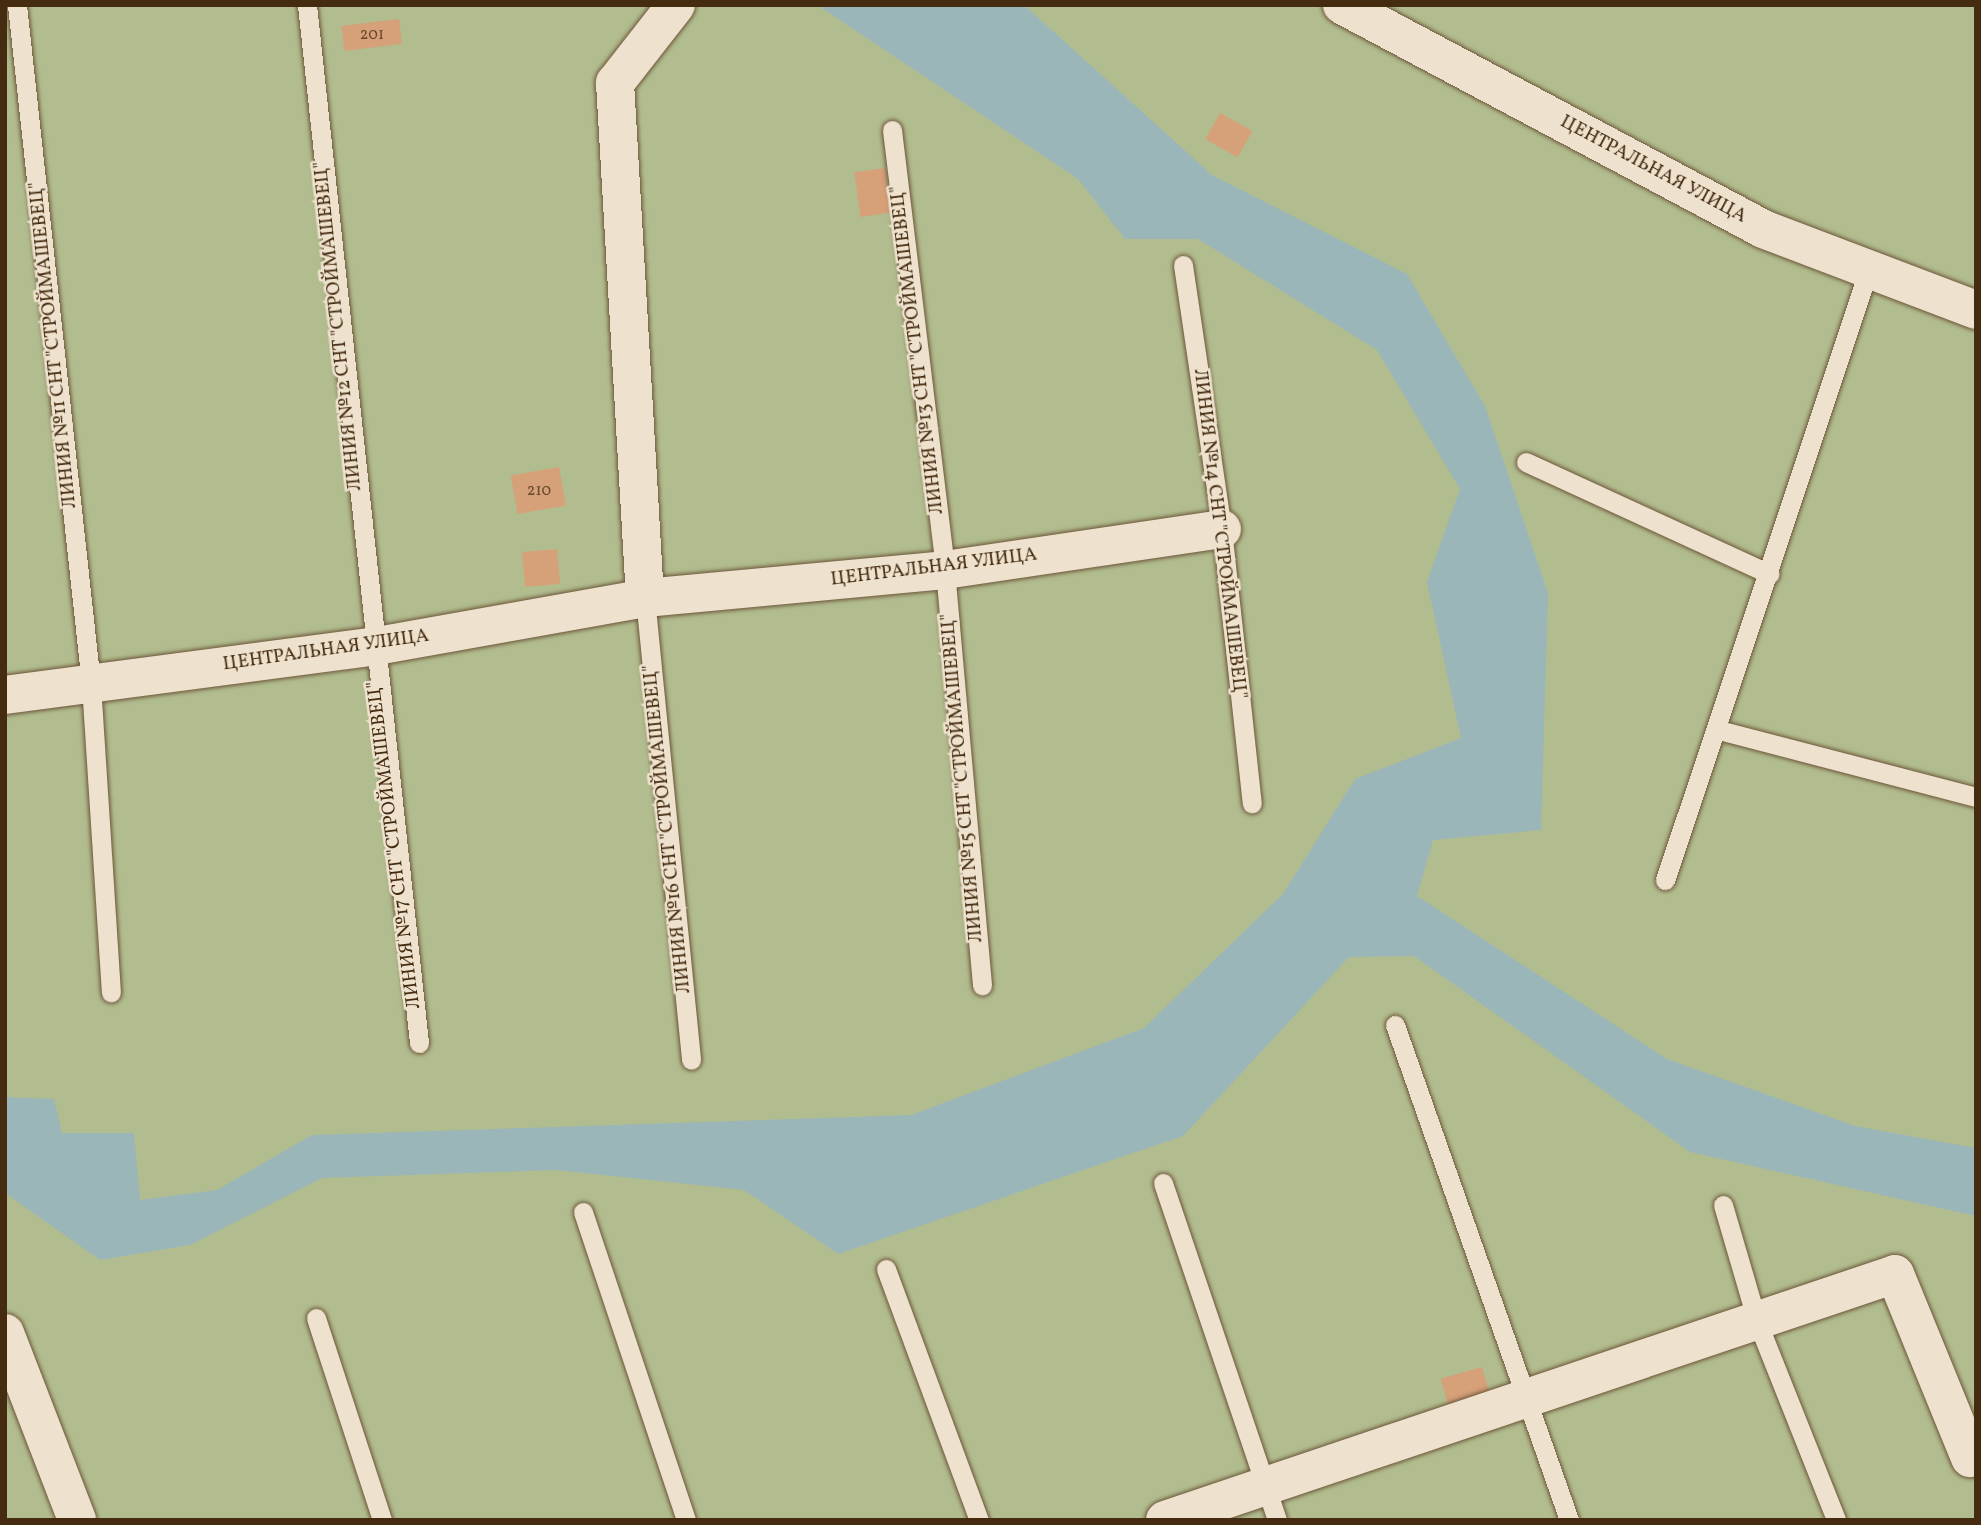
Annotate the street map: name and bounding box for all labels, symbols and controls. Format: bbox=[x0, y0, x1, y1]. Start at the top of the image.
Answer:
house number: 201 bbox=[360, 25, 384, 45]
street label: ЦЕНТРАЛЬНАЯ УЛИЦА bbox=[1556, 111, 1750, 229]
street label: ЛИНИЯ №12 СНТ "СТРОЙМАШЕВЕЦ" bbox=[310, 160, 368, 492]
street label: ЛИНИЯ №11 СНТ "СТРОЙМАШЕВЕЦ" bbox=[25, 180, 83, 510]
street label: ЛИНИЯ №13 СНТ "СТРОЙМАШЕВЕЦ" bbox=[887, 184, 949, 516]
street label: ЛИНИЯ №14 СНТ "СТРОЙМАШЕВЕЦ" bbox=[1187, 367, 1251, 701]
house number: 210 bbox=[527, 481, 551, 501]
street label: ЦЕНТРАЛЬНАЯ УЛИЦА bbox=[829, 544, 1039, 592]
street label: ЛИНИЯ №15 СНТ "СТРОЙМАШЕВЕЦ" bbox=[937, 612, 989, 944]
street label: ЦЕНТРАЛЬНАЯ УЛИЦА bbox=[221, 625, 431, 677]
street label: ЛИНИЯ №16 СНТ "СТРОЙМАШЕВЕЦ" bbox=[639, 663, 697, 995]
street label: ЛИНИЯ №17 СНТ "СТРОЙМАШЕВЕЦ" bbox=[364, 679, 426, 1011]

